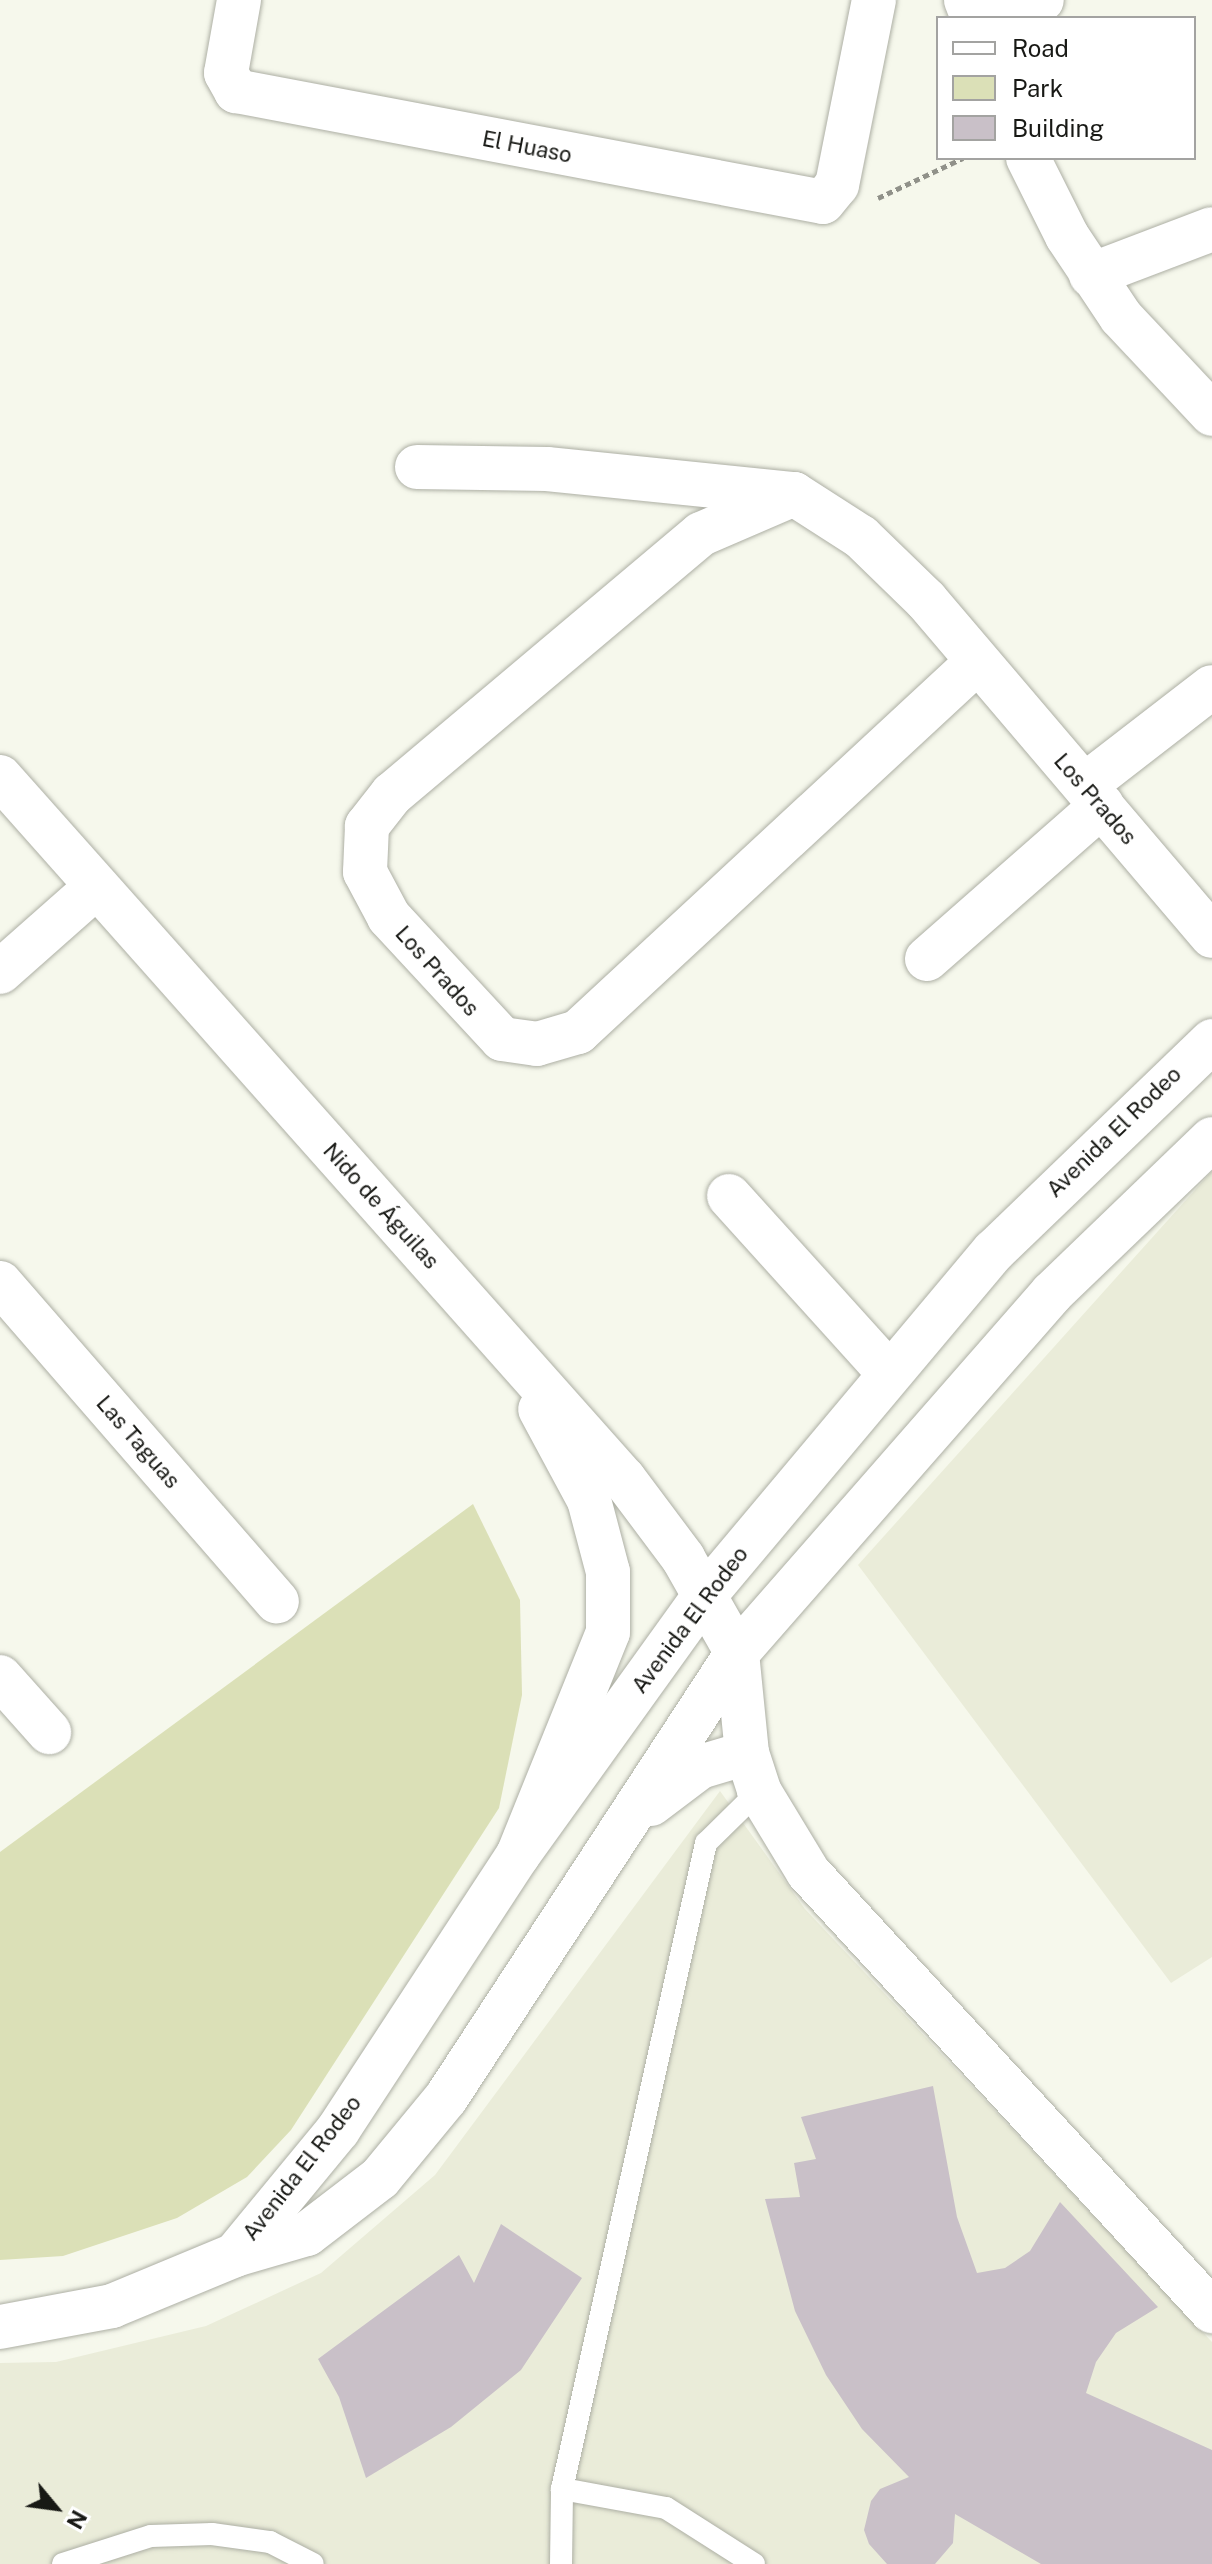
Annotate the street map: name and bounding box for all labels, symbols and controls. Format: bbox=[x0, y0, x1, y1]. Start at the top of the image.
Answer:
legend bbox=[936, 16, 1196, 160]
text: Road bbox=[1012, 34, 1069, 62]
text: Park bbox=[1012, 74, 1063, 102]
text: Building bbox=[1012, 114, 1104, 142]
street label: El Huaso bbox=[480, 125, 574, 169]
street label: Los Prados bbox=[1048, 748, 1142, 850]
street label: Los Prados bbox=[390, 921, 484, 1021]
street label: Avenida El Rodeo bbox=[1041, 1061, 1187, 1203]
street label: Nido de Águilas bbox=[317, 1137, 445, 1275]
street label: Las Taguas bbox=[91, 1390, 185, 1494]
street label: Avenida El Rodeo bbox=[626, 1541, 754, 1699]
street label: Avenida El Rodeo bbox=[237, 2090, 367, 2246]
north arrow bbox=[16, 2468, 96, 2548]
text: N bbox=[61, 2506, 93, 2533]

